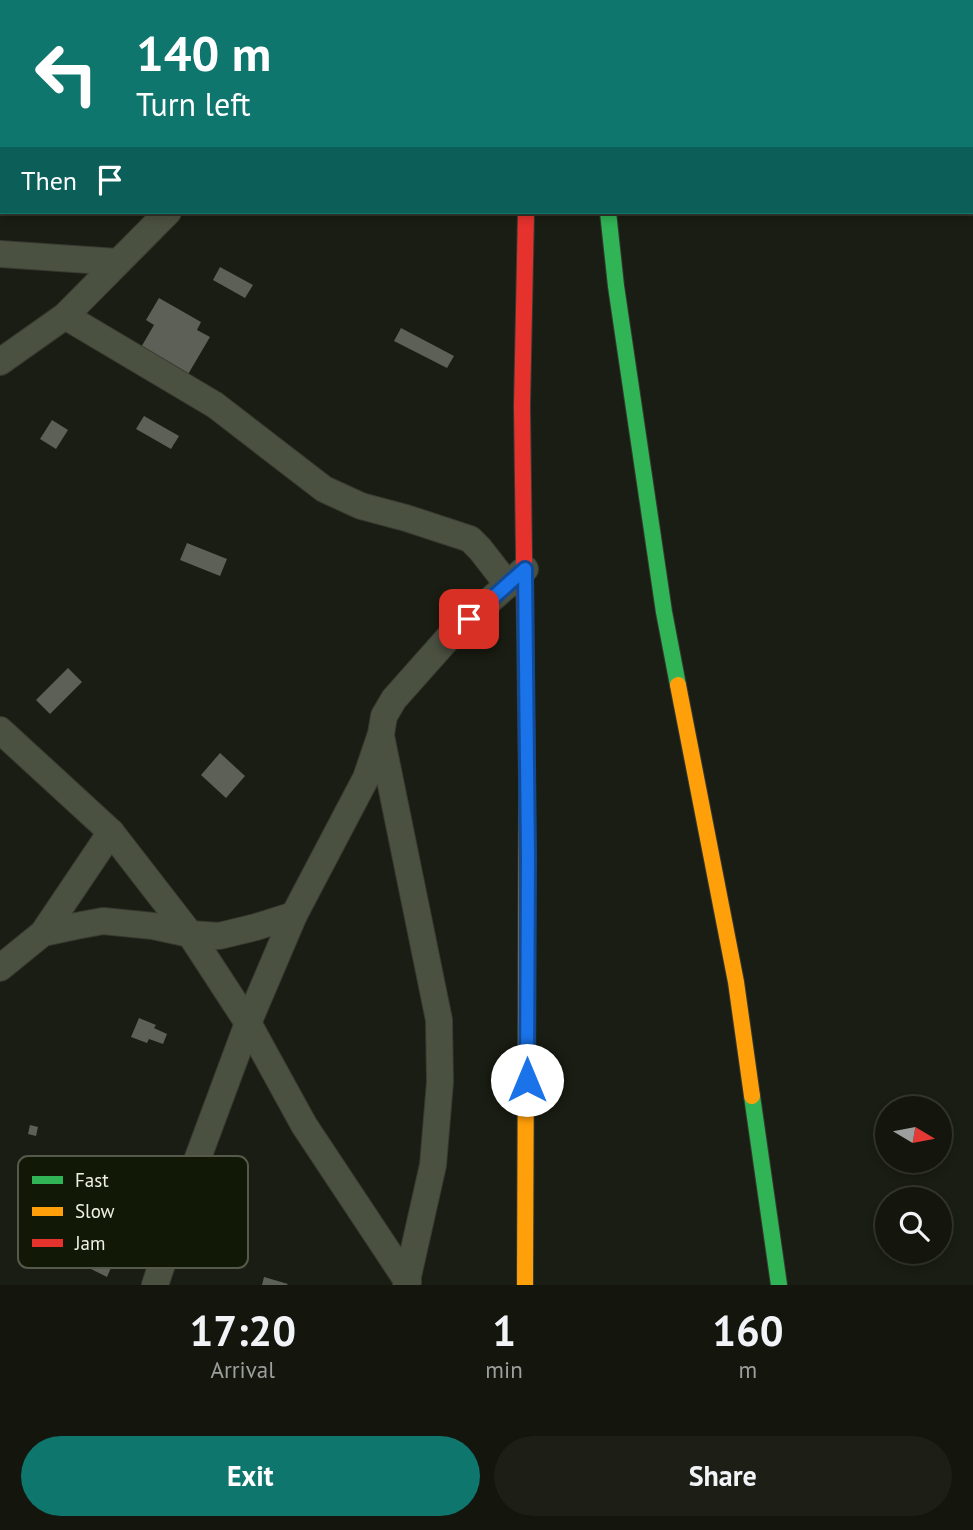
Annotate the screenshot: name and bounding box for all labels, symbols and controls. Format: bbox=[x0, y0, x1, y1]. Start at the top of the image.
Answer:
text: 140 m bbox=[136, 21, 271, 85]
icon: left bbox=[21, 28, 112, 119]
text: Turn left bbox=[136, 83, 251, 125]
icon: arrive bbox=[91, 161, 129, 199]
text: Then bbox=[21, 164, 77, 197]
pin bbox=[439, 589, 499, 649]
icon: arrive bbox=[450, 600, 488, 638]
position arrow bbox=[490, 1043, 564, 1117]
north arrow bbox=[875, 1096, 952, 1172]
map controls bbox=[875, 1096, 952, 1264]
legend bbox=[18, 1156, 248, 1268]
text: Fast bbox=[75, 1168, 109, 1192]
button: search bbox=[875, 1187, 952, 1264]
text: Slow bbox=[75, 1199, 115, 1223]
text: Jam bbox=[74, 1231, 105, 1255]
text: 17:20 bbox=[189, 1303, 296, 1358]
text: 1 bbox=[492, 1303, 516, 1358]
text: 160 bbox=[712, 1303, 784, 1358]
text: Arrival bbox=[210, 1355, 275, 1384]
text: min bbox=[485, 1355, 523, 1384]
text: m bbox=[739, 1355, 757, 1384]
button: Exit bbox=[21, 1436, 480, 1516]
button: Share bbox=[494, 1436, 952, 1516]

